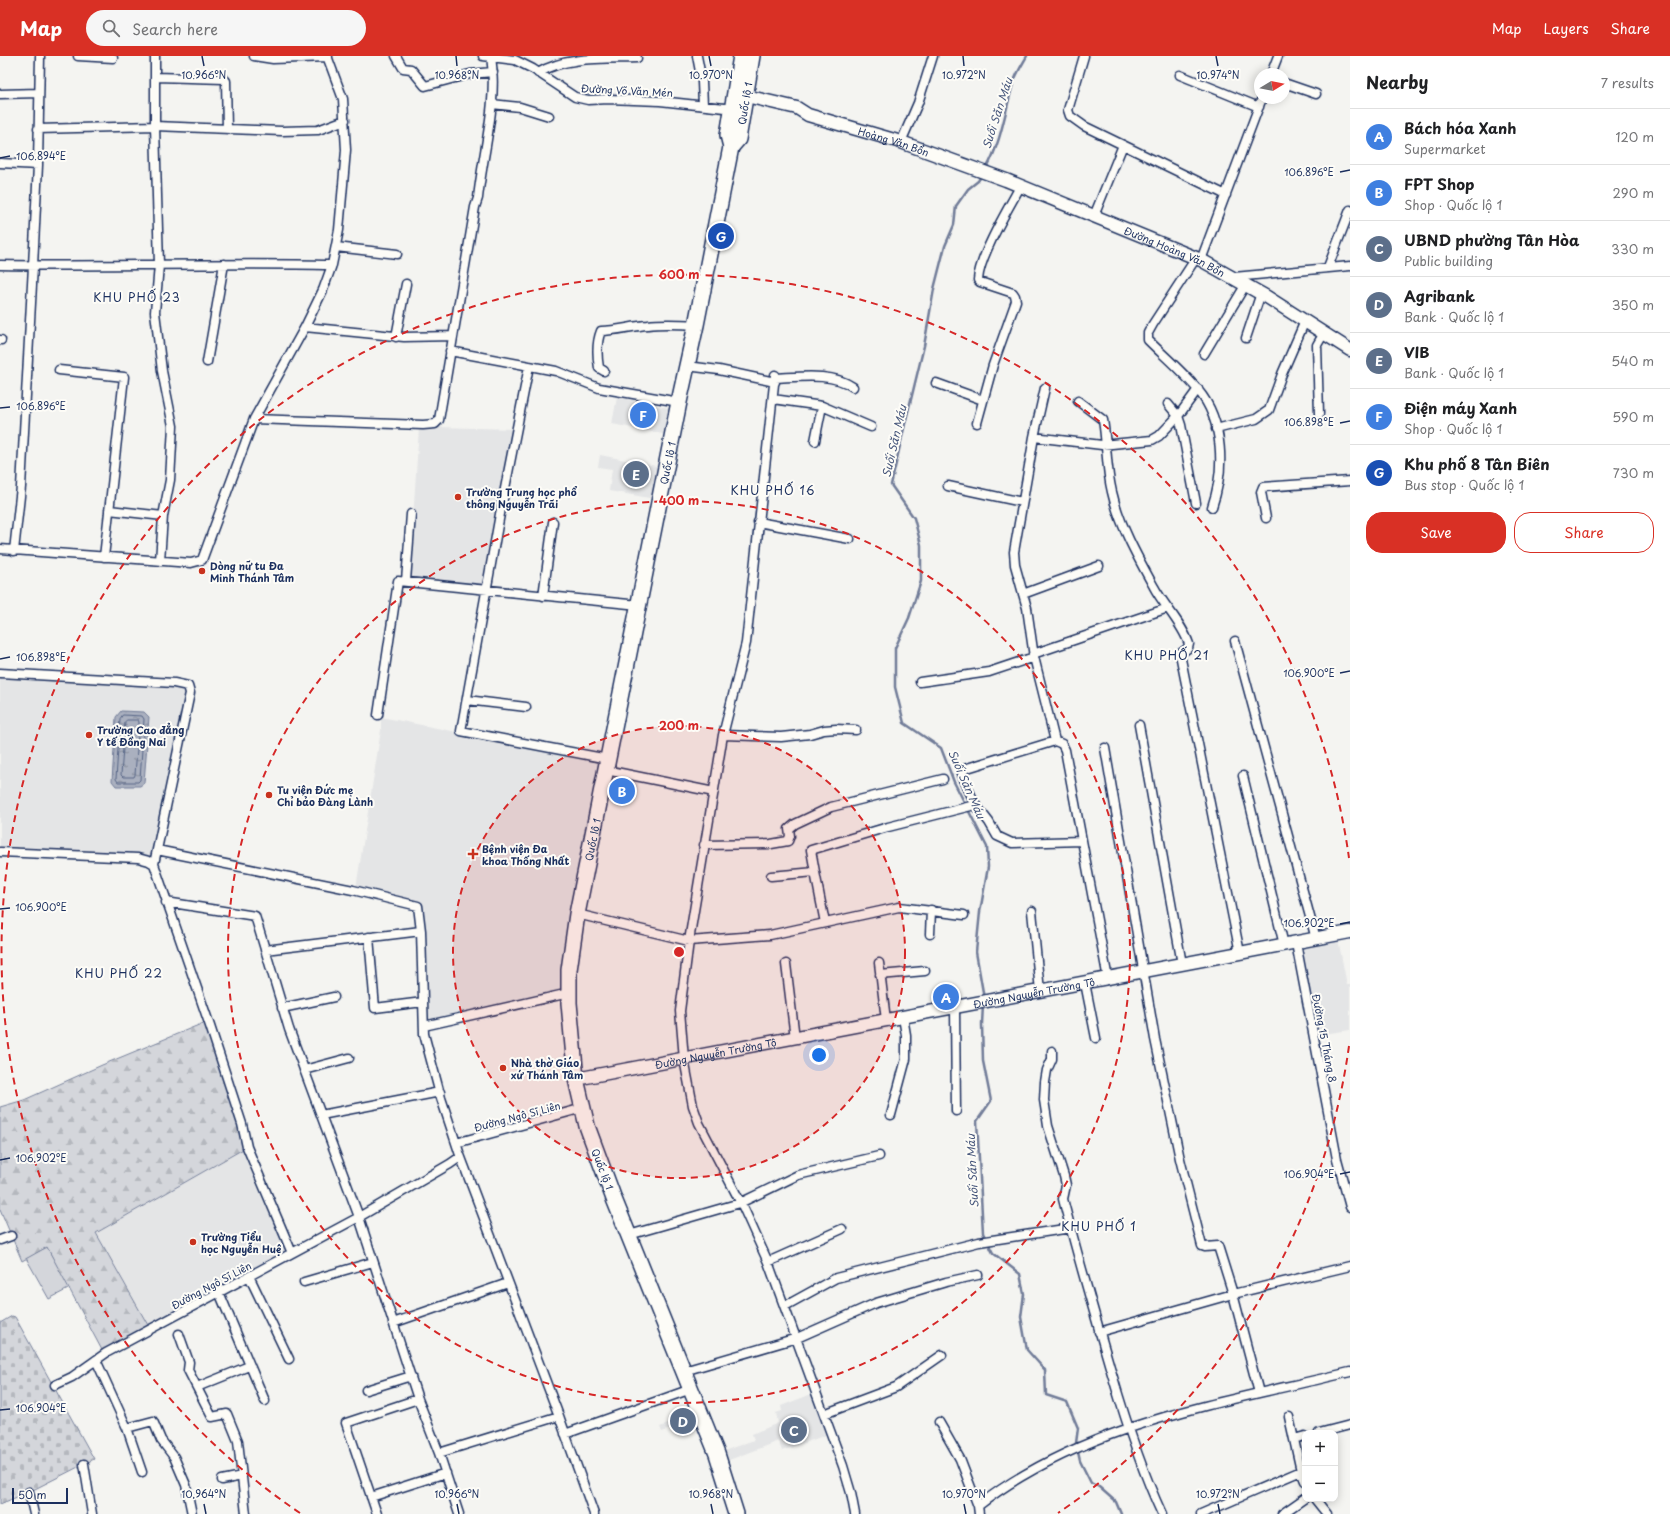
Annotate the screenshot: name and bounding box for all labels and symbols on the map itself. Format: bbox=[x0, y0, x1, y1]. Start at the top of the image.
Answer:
text: 10.966°N bbox=[182, 67, 227, 82]
text: 10.968°N bbox=[435, 67, 479, 82]
text: 10.970°N bbox=[689, 67, 733, 82]
text: 10.972°N bbox=[942, 67, 986, 82]
text: 10.974°N bbox=[1196, 67, 1240, 82]
north arrow bbox=[1254, 68, 1290, 104]
water label: Suối Săn Máu bbox=[978, 74, 1017, 151]
street label: Đường Võ Văn Mén bbox=[581, 80, 673, 100]
street label: Quốc lộ 1 bbox=[733, 81, 755, 126]
street label: Hoàng Văn Bổn bbox=[856, 122, 931, 159]
text: 106.894°E bbox=[16, 148, 66, 163]
text: 106.896°E bbox=[1284, 164, 1334, 179]
pin: G bbox=[708, 221, 734, 251]
street label: Đường Hoàng Văn Bổn bbox=[1122, 222, 1228, 280]
text: 600 m bbox=[659, 265, 699, 283]
district label: KHU PHỐ 23 bbox=[93, 288, 181, 306]
text: 106.896°E bbox=[16, 398, 66, 413]
pin: F bbox=[630, 400, 656, 430]
water label: Suối Săn Máu bbox=[877, 402, 911, 479]
text: 106.898°E bbox=[1284, 414, 1334, 429]
street label: Quốc lộ 1 bbox=[655, 440, 678, 485]
pin: E bbox=[623, 459, 649, 489]
district label: KHU PHỐ 16 bbox=[731, 481, 815, 499]
place label: Trường Trung học phổ thông Nguyễn Trãi bbox=[466, 484, 578, 511]
text: 400 m bbox=[659, 491, 699, 509]
marker: Trường Trung học phổ thông Nguyễn Trãi bbox=[453, 492, 463, 502]
place label: Dòng nữ tu Đa Minh Thánh Tâm bbox=[210, 558, 294, 585]
marker: Dòng nữ tu Đa Minh Thánh Tâm bbox=[197, 566, 207, 576]
district label: KHU PHỐ 21 bbox=[1125, 646, 1209, 664]
text: 106.898°E bbox=[16, 649, 66, 664]
text: 106.900°E bbox=[1283, 665, 1335, 680]
text: 200 m bbox=[659, 716, 699, 734]
place label: Trường Cao đẳng Y tế Đồng Nai bbox=[97, 722, 184, 749]
marker: Trường Cao đẳng Y tế Đồng Nai bbox=[84, 730, 94, 740]
water label: Suối Săn Máu bbox=[944, 747, 990, 823]
pin: B bbox=[609, 776, 635, 806]
place label: Tu viện Đức mẹ Chỉ bảo Đàng Lành bbox=[277, 782, 373, 809]
marker: Tu viện Đức mẹ Chỉ bảo Đàng Lành bbox=[264, 790, 274, 800]
street label: Quốc lộ 1 bbox=[580, 817, 603, 862]
place label: Bệnh viện Đa khoa Thống Nhất bbox=[482, 841, 569, 868]
marker: Bệnh viện Đa khoa Thống Nhất bbox=[467, 848, 479, 860]
text: 106.900°E bbox=[15, 899, 67, 914]
text: 106.902°E bbox=[1284, 915, 1335, 930]
centre of rings bbox=[672, 945, 686, 959]
district label: KHU PHỐ 22 bbox=[75, 964, 163, 982]
street label: Đường Nguyễn Trường Tộ bbox=[972, 973, 1096, 1011]
pin: A bbox=[933, 982, 959, 1012]
street label: Đường 15 Tháng 8 bbox=[1309, 993, 1341, 1083]
street label: Đường Nguyễn Trường Tộ bbox=[653, 1034, 778, 1071]
your location bbox=[809, 1045, 829, 1065]
place label: Nhà thờ Giáo xứ Thánh Tâm bbox=[511, 1055, 583, 1082]
marker: Nhà thờ Giáo xứ Thánh Tâm bbox=[498, 1063, 508, 1073]
street label: Đường Ngô Sĩ Liên bbox=[472, 1097, 562, 1135]
water label: Suối Săn Máu bbox=[961, 1132, 982, 1208]
street label: Quốc lộ 1 bbox=[588, 1146, 618, 1192]
text: 106.902°E bbox=[16, 1150, 67, 1165]
text: 106.904°E bbox=[1284, 1166, 1334, 1181]
district label: KHU PHỐ 1 bbox=[1061, 1217, 1137, 1235]
place label: Trường Tiểu học Nguyễn Huệ bbox=[201, 1229, 281, 1256]
marker: Trường Tiểu học Nguyễn Huệ bbox=[188, 1237, 198, 1247]
street label: Đường Ngô Sĩ Liên bbox=[168, 1258, 254, 1312]
text: 106.904°E bbox=[16, 1400, 66, 1415]
pin: D bbox=[670, 1406, 696, 1436]
pin: C bbox=[781, 1415, 807, 1445]
scale bar bbox=[12, 1486, 68, 1505]
text: 10.964°N bbox=[182, 1486, 227, 1501]
text: 10.966°N bbox=[435, 1486, 480, 1501]
text: 10.968°N bbox=[689, 1486, 733, 1501]
text: 10.970°N bbox=[942, 1486, 986, 1501]
text: 10.972°N bbox=[1196, 1486, 1240, 1501]

